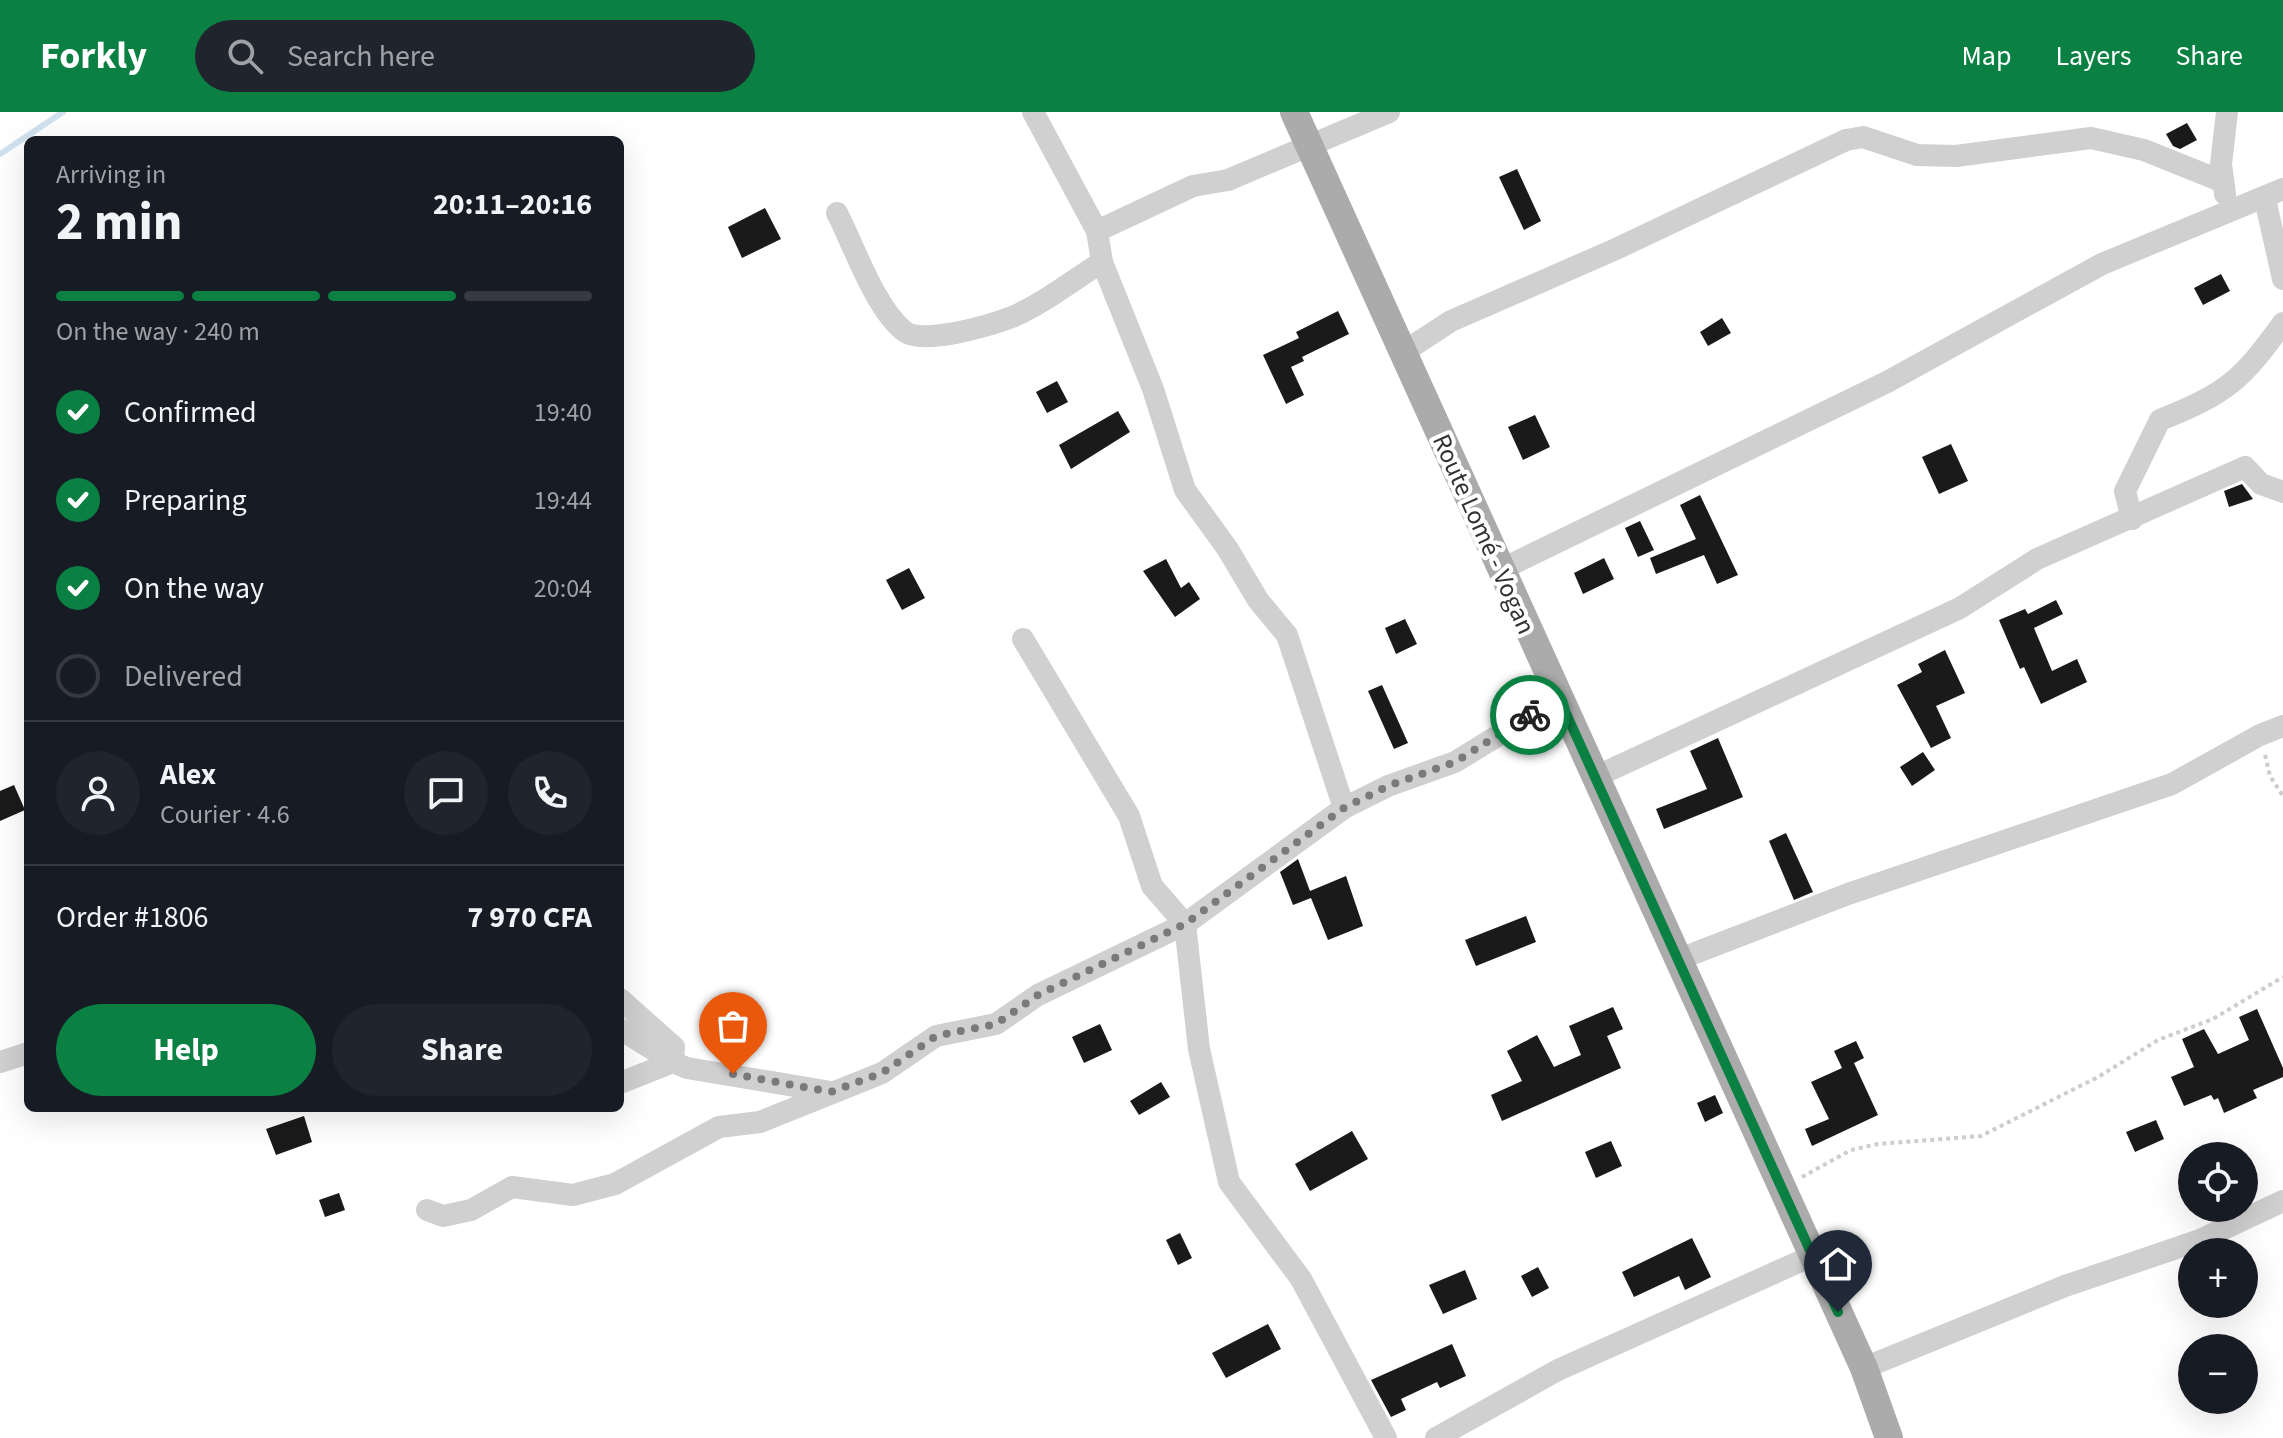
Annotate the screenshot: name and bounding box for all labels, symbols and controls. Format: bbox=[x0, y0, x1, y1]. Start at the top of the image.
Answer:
search box bbox=[195, 20, 755, 92]
text: Forkly bbox=[40, 29, 147, 83]
icon: search bbox=[223, 34, 267, 78]
text: Search here bbox=[287, 35, 435, 78]
text: Map bbox=[1961, 36, 2011, 76]
text: Layers bbox=[2055, 36, 2131, 76]
text: Share bbox=[2175, 36, 2243, 76]
text: Arriving in bbox=[56, 156, 166, 193]
text: 20:11–20:16 bbox=[433, 183, 592, 226]
text: 2 min bbox=[56, 186, 183, 260]
text: On the way · 240 m bbox=[56, 313, 260, 350]
icon: check bbox=[56, 390, 100, 434]
text: Confirmed bbox=[124, 391, 257, 434]
text: 19:40 bbox=[534, 394, 592, 431]
street label: Route Lomé - Vogan bbox=[1423, 428, 1545, 640]
icon: check bbox=[56, 478, 100, 522]
text: Preparing bbox=[124, 479, 247, 522]
text: 19:44 bbox=[534, 482, 592, 519]
icon: check bbox=[56, 566, 100, 610]
text: On the way bbox=[124, 567, 264, 610]
text: 20:04 bbox=[534, 570, 592, 607]
text: Delivered bbox=[124, 655, 243, 698]
courier bbox=[1490, 675, 1570, 755]
icon: bike bbox=[1508, 693, 1552, 737]
button: person bbox=[56, 751, 140, 835]
button: chat bbox=[404, 751, 488, 835]
button: phone bbox=[508, 751, 592, 835]
text: Alex bbox=[160, 753, 216, 796]
text: Courier · 4.6 bbox=[160, 796, 290, 833]
text: Order #1806 bbox=[56, 896, 209, 939]
text: 7 970 CFA bbox=[467, 896, 592, 939]
pin bbox=[699, 992, 767, 1074]
button: Help bbox=[56, 1004, 316, 1096]
button: Share bbox=[332, 1004, 592, 1096]
icon: bag bbox=[711, 1004, 755, 1048]
map controls bbox=[2178, 1142, 2258, 1414]
button: locate bbox=[2178, 1142, 2258, 1222]
pin bbox=[1804, 1230, 1872, 1312]
button: + bbox=[2178, 1238, 2258, 1318]
icon: home bbox=[1816, 1242, 1860, 1286]
button: − bbox=[2178, 1334, 2258, 1414]

